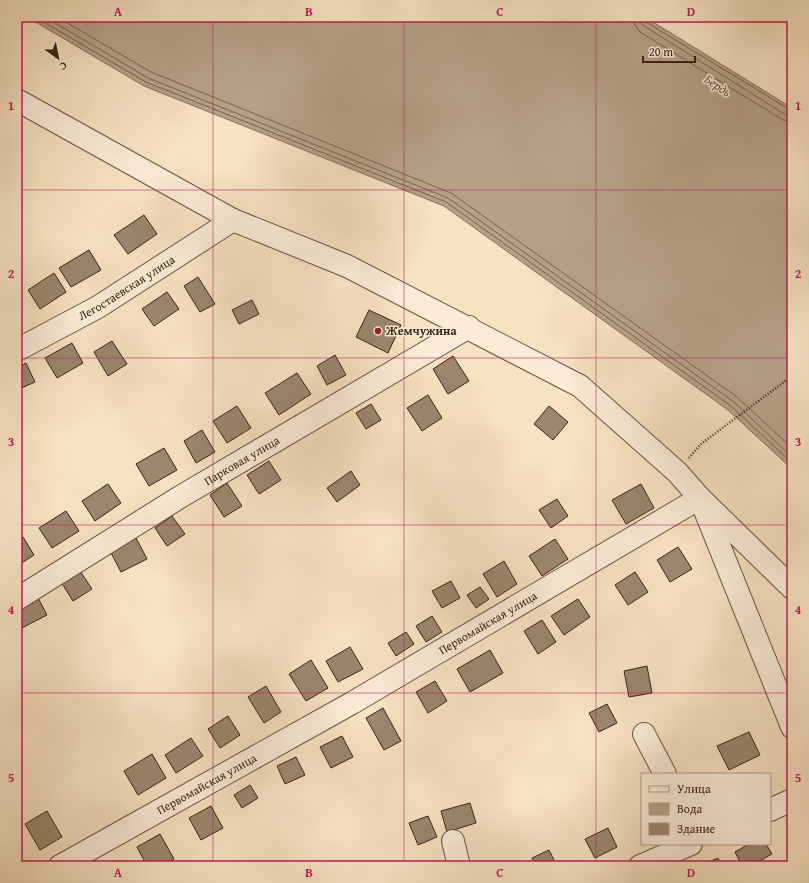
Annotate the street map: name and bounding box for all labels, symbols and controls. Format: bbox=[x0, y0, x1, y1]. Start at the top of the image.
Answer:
text: A bbox=[114, 2, 123, 21]
text: B bbox=[305, 2, 313, 21]
text: C bbox=[496, 2, 504, 21]
text: D bbox=[687, 2, 695, 21]
north arrow bbox=[38, 38, 78, 78]
scale bar bbox=[643, 38, 695, 64]
text: 20 m bbox=[649, 43, 673, 60]
text: С bbox=[56, 58, 70, 75]
water label: Бердь bbox=[700, 69, 735, 101]
text: 1 bbox=[8, 96, 14, 115]
text: 1 bbox=[795, 96, 801, 115]
street label: Легостаевская улица bbox=[75, 251, 178, 324]
text: 2 bbox=[8, 264, 15, 283]
text: 2 bbox=[795, 264, 802, 283]
place label: Жемчужина bbox=[385, 322, 457, 339]
marker: Жемчужина bbox=[373, 326, 383, 336]
street label: Парковая улица bbox=[201, 431, 283, 489]
text: 3 bbox=[8, 432, 14, 451]
text: 3 bbox=[795, 432, 801, 451]
street label: Первомайская улица bbox=[435, 587, 540, 658]
text: 4 bbox=[8, 600, 15, 619]
text: 4 bbox=[795, 600, 802, 619]
street label: Первомайская улица bbox=[154, 749, 260, 818]
text: 5 bbox=[8, 768, 15, 787]
text: 5 bbox=[795, 768, 802, 787]
legend bbox=[641, 773, 771, 845]
text: Улица bbox=[677, 780, 711, 797]
text: Вода bbox=[677, 800, 702, 817]
text: Здание bbox=[677, 820, 716, 837]
text: A bbox=[114, 863, 123, 882]
text: B bbox=[305, 863, 313, 882]
text: C bbox=[496, 863, 504, 882]
text: D bbox=[687, 863, 695, 882]

